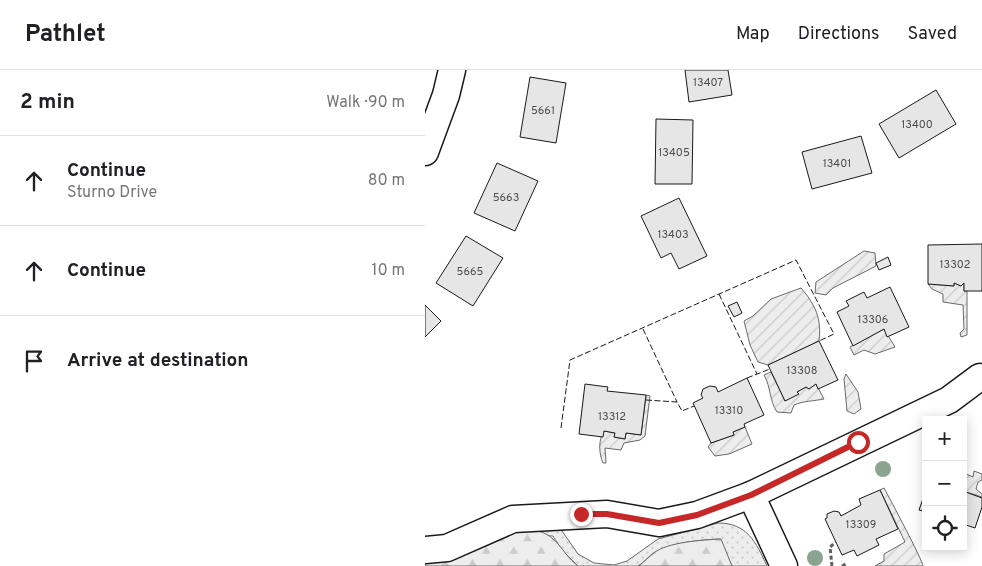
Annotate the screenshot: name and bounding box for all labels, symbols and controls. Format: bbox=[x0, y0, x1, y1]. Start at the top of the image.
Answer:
text: Pathlet bbox=[25, 20, 106, 50]
text: Map bbox=[736, 23, 770, 46]
text: Directions bbox=[798, 23, 880, 46]
text: Saved bbox=[908, 23, 957, 46]
house number: 13407 bbox=[693, 76, 723, 90]
text: 2 min bbox=[20, 89, 75, 116]
text: Walk · 90 m bbox=[326, 93, 405, 113]
house number: 5661 bbox=[531, 104, 555, 118]
house number: 13400 bbox=[901, 118, 933, 132]
house number: 13405 bbox=[658, 146, 690, 160]
house number: 13401 bbox=[823, 157, 851, 171]
text: Continue bbox=[67, 159, 146, 183]
icon: ahead bbox=[20, 167, 48, 195]
text: 80 m bbox=[368, 171, 405, 191]
text: Sturno Drive bbox=[67, 183, 157, 203]
house number: 5663 bbox=[493, 191, 519, 205]
house number: 13403 bbox=[657, 228, 689, 242]
icon: ahead bbox=[20, 257, 48, 285]
house number: 13302 bbox=[939, 258, 971, 272]
text: Continue bbox=[67, 259, 146, 283]
text: 10 m bbox=[371, 261, 405, 281]
house number: 5665 bbox=[457, 265, 484, 279]
house number: 13306 bbox=[858, 313, 888, 327]
icon: arrive bbox=[20, 347, 48, 375]
text: Arrive at destination bbox=[67, 349, 248, 373]
house number: 13308 bbox=[786, 364, 818, 378]
house number: 13310 bbox=[715, 404, 743, 418]
house number: 13312 bbox=[598, 410, 626, 424]
map controls bbox=[922, 416, 967, 551]
button: + bbox=[922, 416, 967, 461]
route start bbox=[847, 431, 870, 454]
button: − bbox=[922, 461, 967, 506]
route end bbox=[570, 503, 593, 526]
button: locate bbox=[922, 506, 967, 551]
house number: 13309 bbox=[846, 518, 876, 532]

